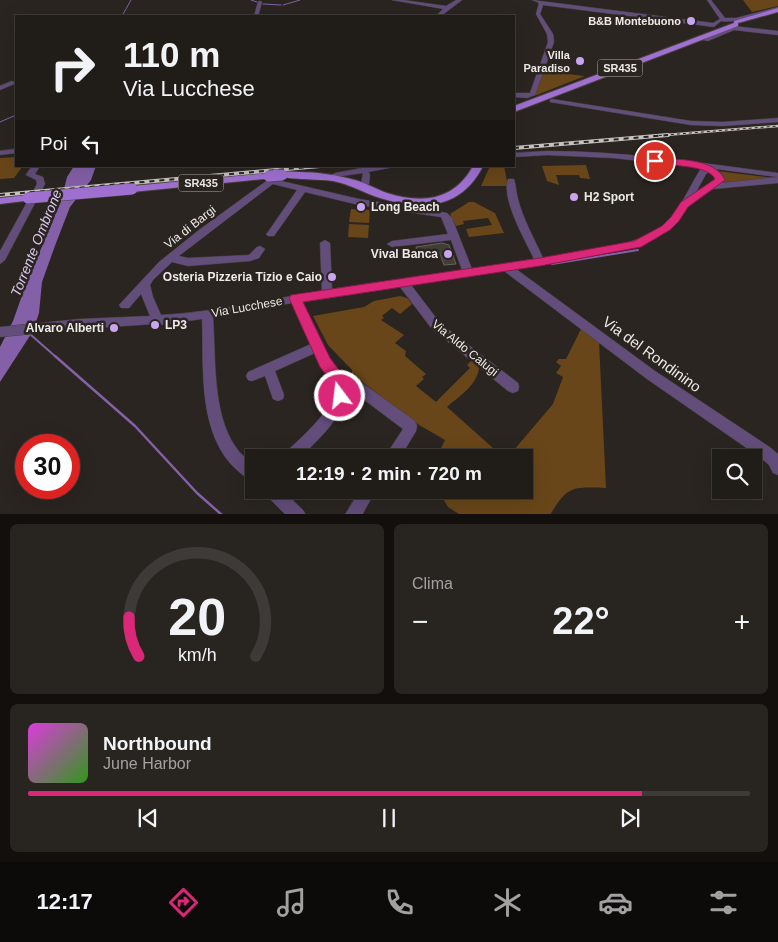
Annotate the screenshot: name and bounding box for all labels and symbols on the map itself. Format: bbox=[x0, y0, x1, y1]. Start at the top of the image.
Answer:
place label: B&B Montebuono bbox=[588, 15, 681, 27]
marker: B&B Montebuono bbox=[685, 15, 697, 27]
place label: Villa Paradiso bbox=[524, 49, 571, 74]
marker: Villa Paradiso bbox=[574, 55, 586, 67]
road number: SR435 bbox=[598, 59, 642, 76]
pin bbox=[634, 140, 676, 182]
road number: SR435 bbox=[178, 174, 224, 192]
water label: Torrente Ombrone bbox=[7, 187, 65, 299]
place label: H2 Sport bbox=[584, 190, 634, 204]
marker: H2 Sport bbox=[568, 191, 580, 203]
place label: Long Beach bbox=[371, 200, 440, 214]
marker: Long Beach bbox=[355, 201, 367, 213]
street label: Via di Bargi bbox=[162, 203, 218, 251]
place label: Vival Banca bbox=[371, 247, 438, 261]
marker: Vival Banca bbox=[442, 248, 454, 260]
place label: Osteria Pizzeria Tizio e Caio bbox=[163, 270, 322, 284]
marker: Osteria Pizzeria Tizio e Caio bbox=[326, 271, 338, 283]
street label: Via Lucchese bbox=[210, 294, 284, 320]
street label: Via del Rondinino bbox=[600, 313, 704, 395]
street label: Via Aldo Calugi bbox=[429, 317, 501, 379]
place label: LP3 bbox=[165, 318, 187, 332]
marker: LP3 bbox=[149, 319, 161, 331]
place label: Alvaro Alberti bbox=[26, 321, 104, 335]
marker: Alvaro Alberti bbox=[108, 322, 120, 334]
position arrow bbox=[313, 369, 365, 421]
speed limit sign: 30 bbox=[15, 434, 80, 499]

